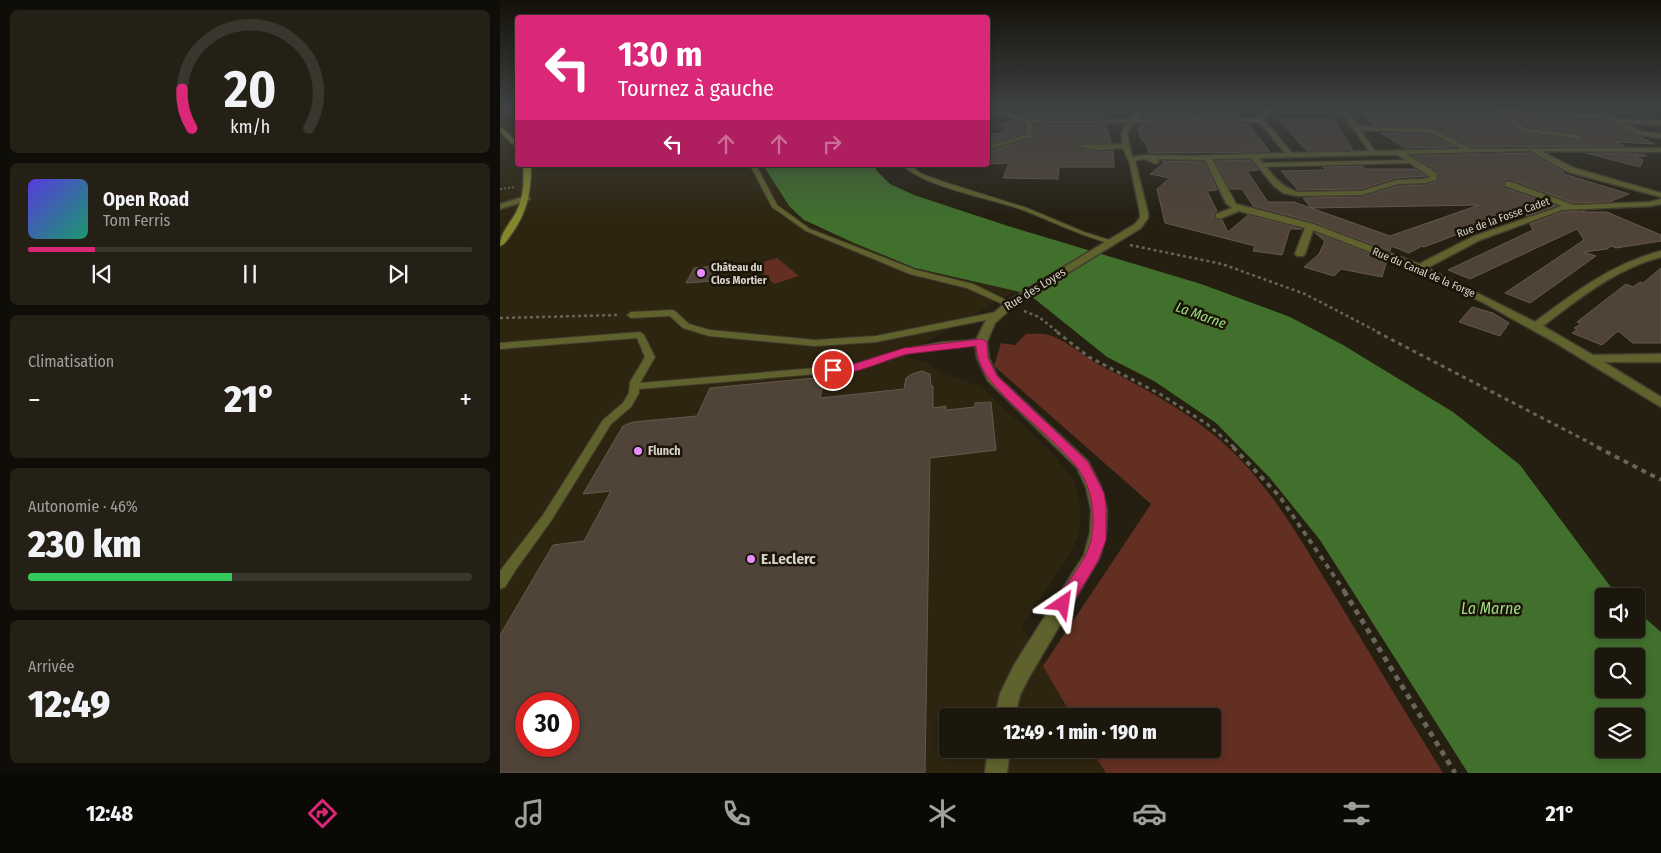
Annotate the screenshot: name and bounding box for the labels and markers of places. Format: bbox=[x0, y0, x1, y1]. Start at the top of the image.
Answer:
place label: Château du Clos Mortier bbox=[711, 261, 768, 287]
marker: Château du Clos Mortier bbox=[695, 267, 707, 279]
pin bbox=[812, 349, 854, 391]
place label: Flunch bbox=[648, 444, 680, 458]
marker: Flunch bbox=[632, 445, 644, 457]
place label: E.Leclerc bbox=[761, 550, 816, 568]
marker: E.Leclerc bbox=[745, 553, 757, 565]

